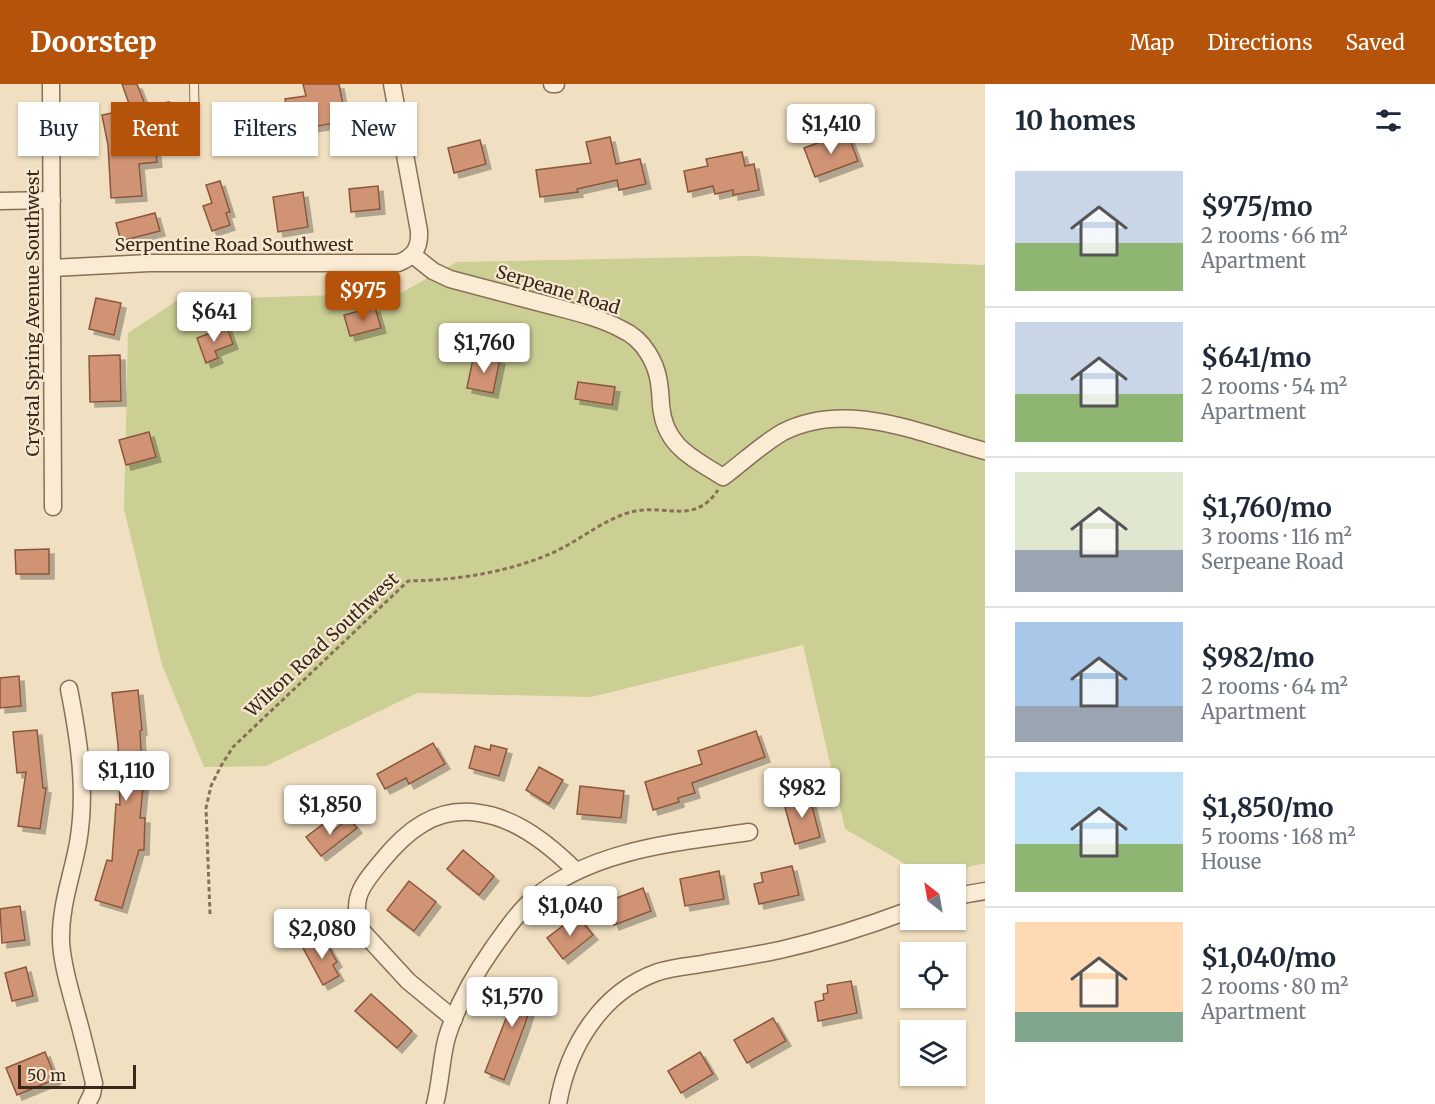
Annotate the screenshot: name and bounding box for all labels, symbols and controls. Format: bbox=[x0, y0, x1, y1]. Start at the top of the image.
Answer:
text: Doorstep bbox=[30, 24, 157, 60]
text: Map bbox=[1130, 29, 1174, 56]
text: Directions bbox=[1207, 29, 1312, 56]
text: Saved bbox=[1345, 29, 1405, 56]
chip: Buy bbox=[18, 102, 99, 156]
chip: Rent bbox=[111, 102, 200, 156]
chip: Filters bbox=[212, 102, 318, 156]
chip: New bbox=[330, 102, 417, 156]
pin: $1,410 bbox=[782, 104, 880, 155]
text: 10 homes bbox=[1015, 104, 1136, 137]
icon: filters bbox=[1372, 104, 1405, 137]
text: $1,410 bbox=[801, 111, 861, 136]
street label: Crystal Spring Avenue Southwest bbox=[21, 169, 44, 457]
text: $975/mo bbox=[1201, 190, 1312, 223]
icon: home bbox=[1063, 195, 1135, 267]
text: 2 rooms · 66 m² bbox=[1201, 223, 1348, 248]
street label: Serpentine Road Southwest bbox=[114, 233, 354, 256]
text: Apartment bbox=[1201, 248, 1306, 273]
street label: Serpeane Road bbox=[493, 260, 623, 319]
pin: $975 bbox=[327, 271, 399, 322]
text: $975 bbox=[339, 278, 387, 303]
pin: $641 bbox=[178, 292, 250, 343]
text: $641 bbox=[191, 299, 237, 324]
pin: $1,760 bbox=[435, 323, 533, 374]
text: $1,760 bbox=[453, 330, 515, 355]
text: $641/mo bbox=[1201, 341, 1311, 374]
icon: home bbox=[1063, 346, 1135, 418]
text: 2 rooms · 54 m² bbox=[1201, 374, 1347, 399]
text: Apartment bbox=[1201, 399, 1306, 424]
text: $1,760/mo bbox=[1201, 491, 1332, 524]
icon: home bbox=[1063, 496, 1135, 568]
text: 3 rooms · 116 m² bbox=[1201, 524, 1352, 549]
text: Serpeane Road bbox=[1201, 549, 1344, 574]
street label: Wilton Road Southwest bbox=[239, 567, 403, 723]
text: $982/mo bbox=[1201, 641, 1314, 674]
icon: home bbox=[1063, 646, 1135, 718]
text: 2 rooms · 64 m² bbox=[1201, 674, 1348, 699]
text: Apartment bbox=[1201, 699, 1306, 724]
pin: $1,110 bbox=[77, 751, 175, 802]
text: $1,110 bbox=[97, 758, 155, 783]
pin: $982 bbox=[766, 768, 838, 819]
text: $982 bbox=[778, 775, 826, 800]
pin: $1,850 bbox=[281, 785, 379, 836]
text: $1,850/mo bbox=[1201, 791, 1334, 824]
text: $1,850 bbox=[298, 792, 362, 817]
icon: home bbox=[1063, 796, 1135, 868]
text: 5 rooms · 168 m² bbox=[1201, 824, 1356, 849]
text: House bbox=[1201, 849, 1261, 874]
north arrow bbox=[900, 864, 966, 930]
map controls bbox=[900, 864, 966, 1086]
pin: $1,040 bbox=[521, 886, 619, 937]
text: $1,040 bbox=[537, 893, 603, 918]
pin: $2,080 bbox=[273, 909, 371, 960]
text: $2,080 bbox=[288, 916, 356, 941]
text: $1,040/mo bbox=[1201, 941, 1336, 974]
button: locate bbox=[900, 942, 966, 1008]
icon: home bbox=[1063, 946, 1135, 1018]
text: 2 rooms · 80 m² bbox=[1201, 974, 1348, 999]
pin: $1,570 bbox=[463, 977, 561, 1028]
text: $1,570 bbox=[481, 984, 543, 1009]
text: Apartment bbox=[1201, 999, 1306, 1024]
button: layers bbox=[900, 1020, 966, 1086]
scale bar bbox=[18, 1062, 136, 1090]
text: 50 m bbox=[27, 1065, 66, 1085]

